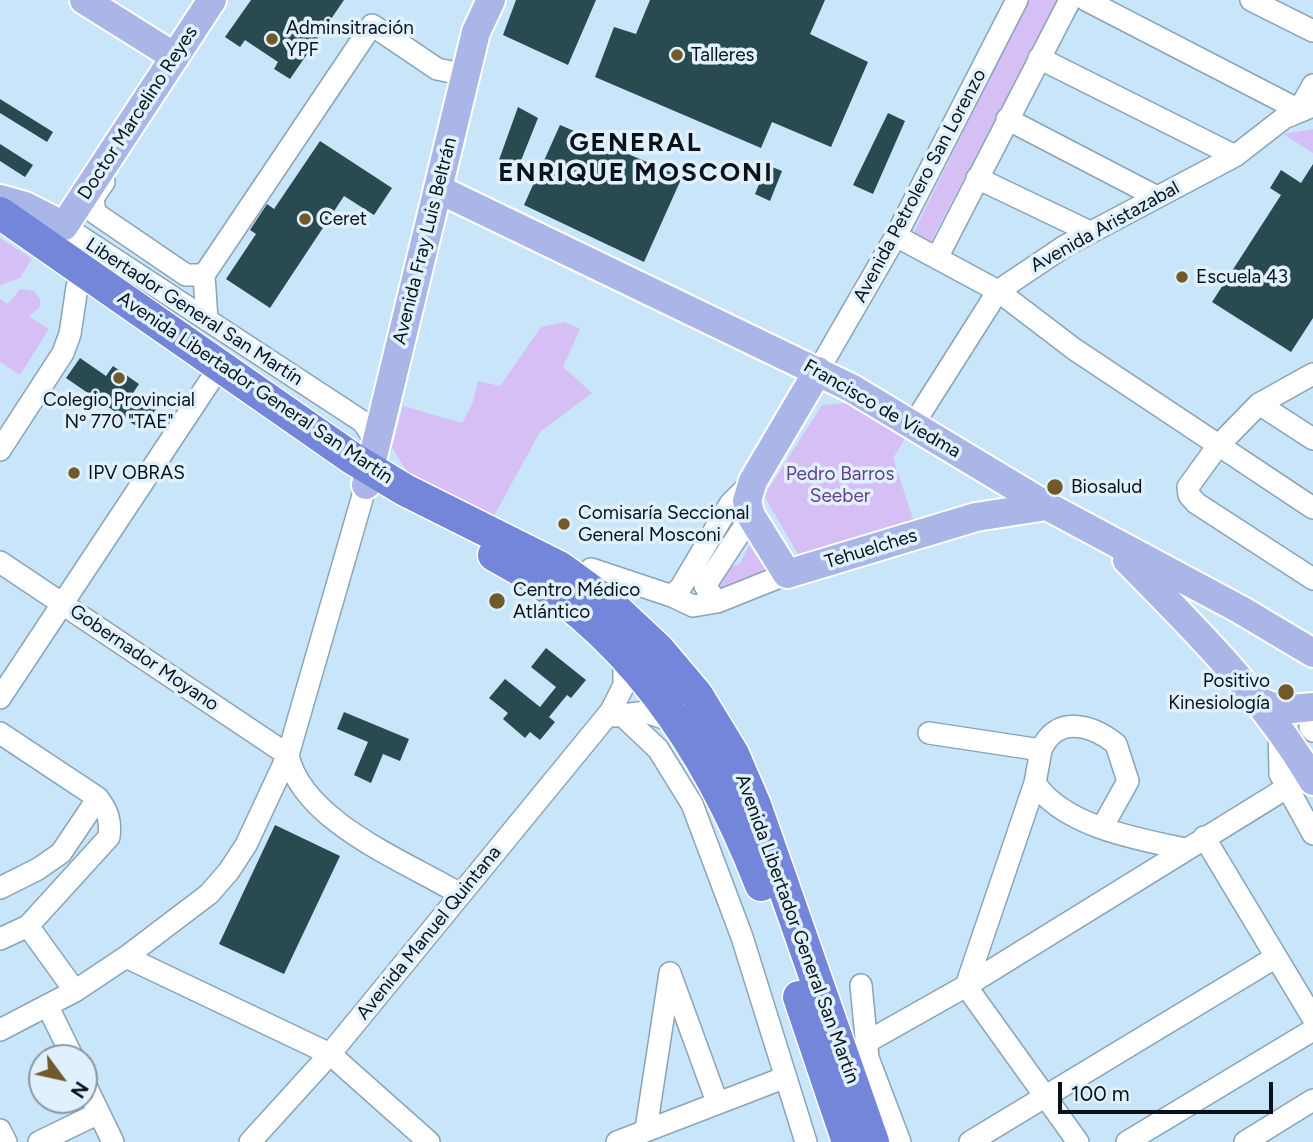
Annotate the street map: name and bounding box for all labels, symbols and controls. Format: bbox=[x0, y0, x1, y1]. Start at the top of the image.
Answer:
place label: Adminsitración YPF bbox=[286, 17, 414, 61]
street label: Doctor Marcelino Reyes bbox=[73, 22, 203, 204]
marker: Adminsitración YPF bbox=[264, 31, 280, 47]
place label: Talleres bbox=[691, 44, 754, 66]
marker: Talleres bbox=[669, 47, 685, 63]
street label: Avenida Petrolero San Lorenzo bbox=[849, 65, 991, 307]
district label: GENERAL ENRIQUE MOSCONI bbox=[500, 127, 772, 188]
street label: Avenida Fray Luis Beltrán bbox=[388, 135, 462, 347]
street label: Avenida Aristazabal bbox=[1027, 177, 1183, 277]
place label: Ceret bbox=[319, 208, 367, 230]
marker: Ceret bbox=[297, 211, 313, 227]
street label: Libertador General San Martín bbox=[81, 233, 307, 391]
place label: Escuela 43 bbox=[1196, 266, 1288, 288]
marker: Escuela 43 bbox=[1174, 269, 1190, 285]
street label: Avenida Libertador General San Martín bbox=[113, 287, 397, 489]
street label: Francisco de Viedma bbox=[799, 355, 965, 463]
marker: Colegio Provincial Nº 770 "TAE" bbox=[111, 370, 127, 386]
place label: Colegio Provincial Nº 770 "TAE" bbox=[43, 389, 195, 433]
place label: IPV OBRAS bbox=[88, 462, 185, 484]
park label: Pedro Barros Seeber bbox=[786, 463, 894, 507]
marker: IPV OBRAS bbox=[66, 465, 82, 481]
place label: Biosalud bbox=[1071, 476, 1142, 498]
marker: Biosalud bbox=[1045, 477, 1065, 497]
place label: Comisaría Seccional General Mosconi bbox=[578, 502, 750, 546]
marker: Comisaría Seccional General Mosconi bbox=[556, 516, 572, 532]
street label: Tehuelches bbox=[822, 524, 920, 574]
place label: Centro Médico Atlántico bbox=[513, 579, 640, 623]
marker: Centro Médico Atlántico bbox=[487, 591, 507, 611]
street label: Gobernador Moyano bbox=[65, 600, 223, 716]
place label: Positivo Kinesiología bbox=[1168, 670, 1270, 714]
marker: Positivo Kinesiología bbox=[1276, 682, 1296, 702]
street label: Avenida Libertador General San Martín bbox=[730, 771, 864, 1087]
street label: Avenida Manuel Quintana bbox=[352, 842, 506, 1024]
north arrow bbox=[28, 1044, 98, 1114]
scale bar bbox=[1061, 1068, 1276, 1112]
text: N bbox=[66, 1077, 93, 1102]
text: 100 m bbox=[1071, 1081, 1130, 1106]

